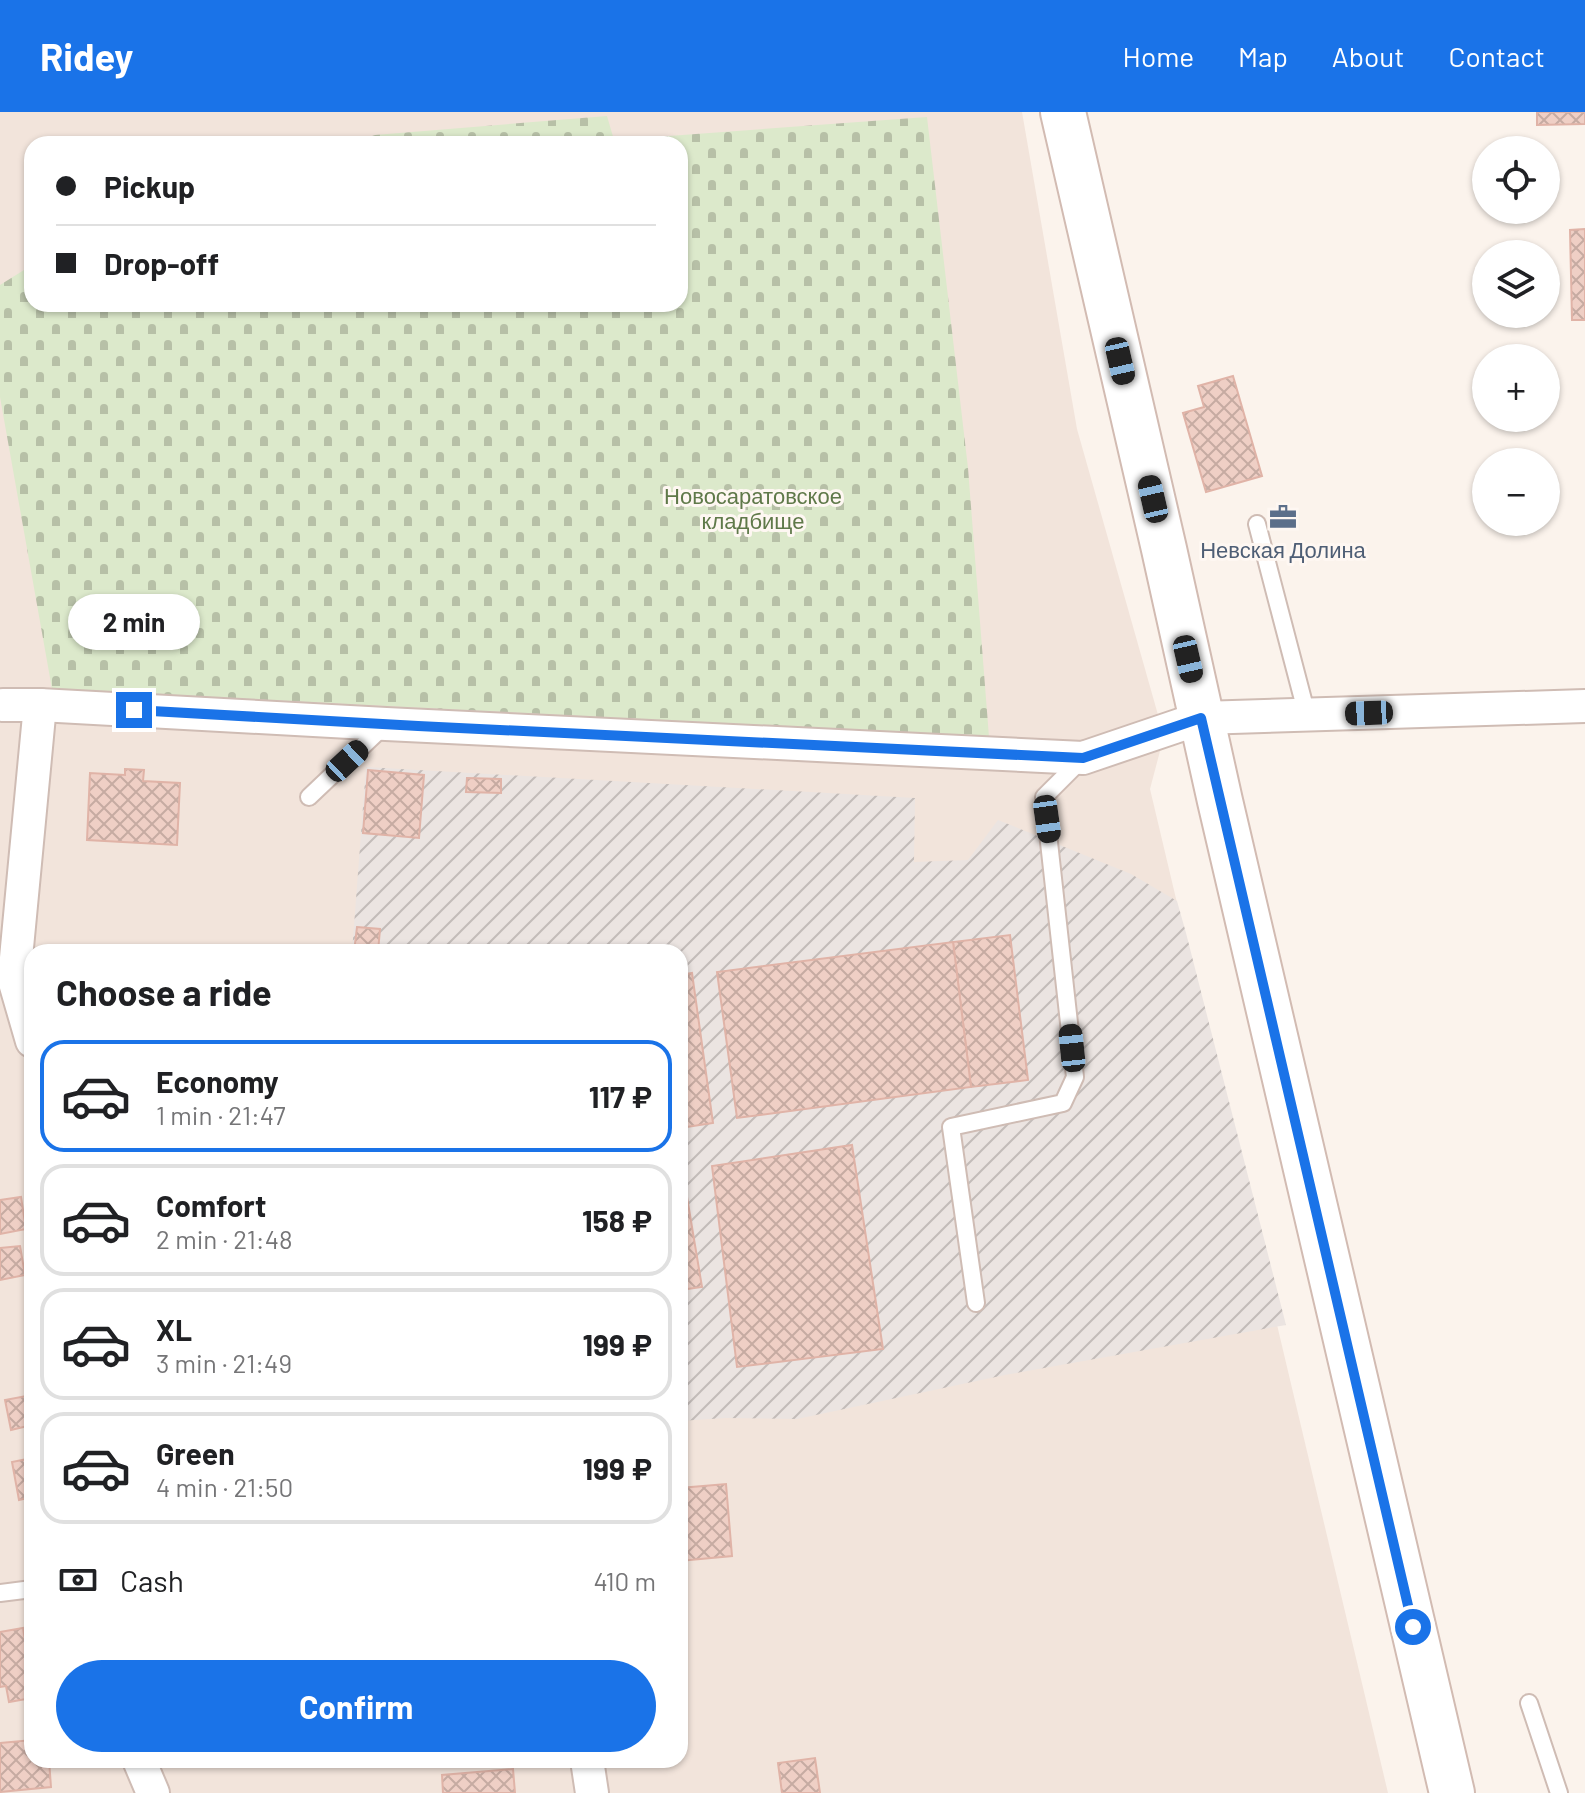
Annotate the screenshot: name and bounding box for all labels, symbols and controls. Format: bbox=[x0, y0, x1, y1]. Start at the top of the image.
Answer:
text: Ridey bbox=[40, 33, 133, 79]
text: Home bbox=[1123, 39, 1194, 73]
text: Map bbox=[1238, 39, 1288, 73]
text: About bbox=[1332, 39, 1404, 73]
text: Contact bbox=[1448, 39, 1545, 73]
map controls bbox=[1472, 136, 1560, 536]
button: locate bbox=[1472, 136, 1560, 224]
text: Pickup bbox=[104, 168, 195, 204]
button: layers bbox=[1472, 240, 1560, 328]
text: Drop-off bbox=[104, 245, 219, 281]
car bbox=[1103, 335, 1137, 387]
button: + bbox=[1472, 344, 1560, 432]
button: − bbox=[1472, 448, 1560, 536]
car bbox=[1136, 473, 1170, 525]
park label: Новосаратовское кладбище bbox=[664, 482, 842, 534]
office icon: Невская Долина bbox=[1268, 502, 1298, 532]
place label: Невская Долина bbox=[1200, 536, 1367, 563]
callout: 2 min bbox=[68, 594, 200, 650]
text: 2 min bbox=[103, 606, 165, 637]
car bbox=[1171, 633, 1205, 685]
route end bbox=[116, 692, 152, 728]
car bbox=[1345, 700, 1393, 726]
car bbox=[321, 736, 373, 786]
car bbox=[1032, 794, 1062, 844]
text: Choose a ride bbox=[56, 970, 272, 1013]
car bbox=[1058, 1023, 1086, 1073]
icon: car bbox=[60, 1060, 132, 1132]
text: Economy bbox=[156, 1063, 279, 1099]
text: 117 ₽ bbox=[589, 1078, 652, 1114]
text: 1 min · 21:47 bbox=[156, 1099, 286, 1130]
icon: car bbox=[60, 1184, 132, 1256]
text: Comfort bbox=[156, 1187, 266, 1223]
text: 158 ₽ bbox=[582, 1202, 652, 1238]
text: 2 min · 21:48 bbox=[156, 1223, 293, 1254]
icon: car bbox=[60, 1308, 132, 1380]
text: XL bbox=[156, 1311, 192, 1347]
text: 199 ₽ bbox=[582, 1326, 652, 1362]
text: 3 min · 21:49 bbox=[156, 1347, 292, 1378]
icon: car bbox=[60, 1432, 132, 1504]
text: Green bbox=[156, 1435, 235, 1471]
text: 199 ₽ bbox=[582, 1450, 652, 1486]
text: 4 min · 21:50 bbox=[156, 1471, 293, 1502]
icon: cash bbox=[56, 1558, 100, 1602]
text: Cash bbox=[120, 1562, 184, 1598]
text: 410 m bbox=[594, 1565, 656, 1596]
route start bbox=[1395, 1609, 1431, 1645]
button: Confirm bbox=[56, 1660, 656, 1752]

